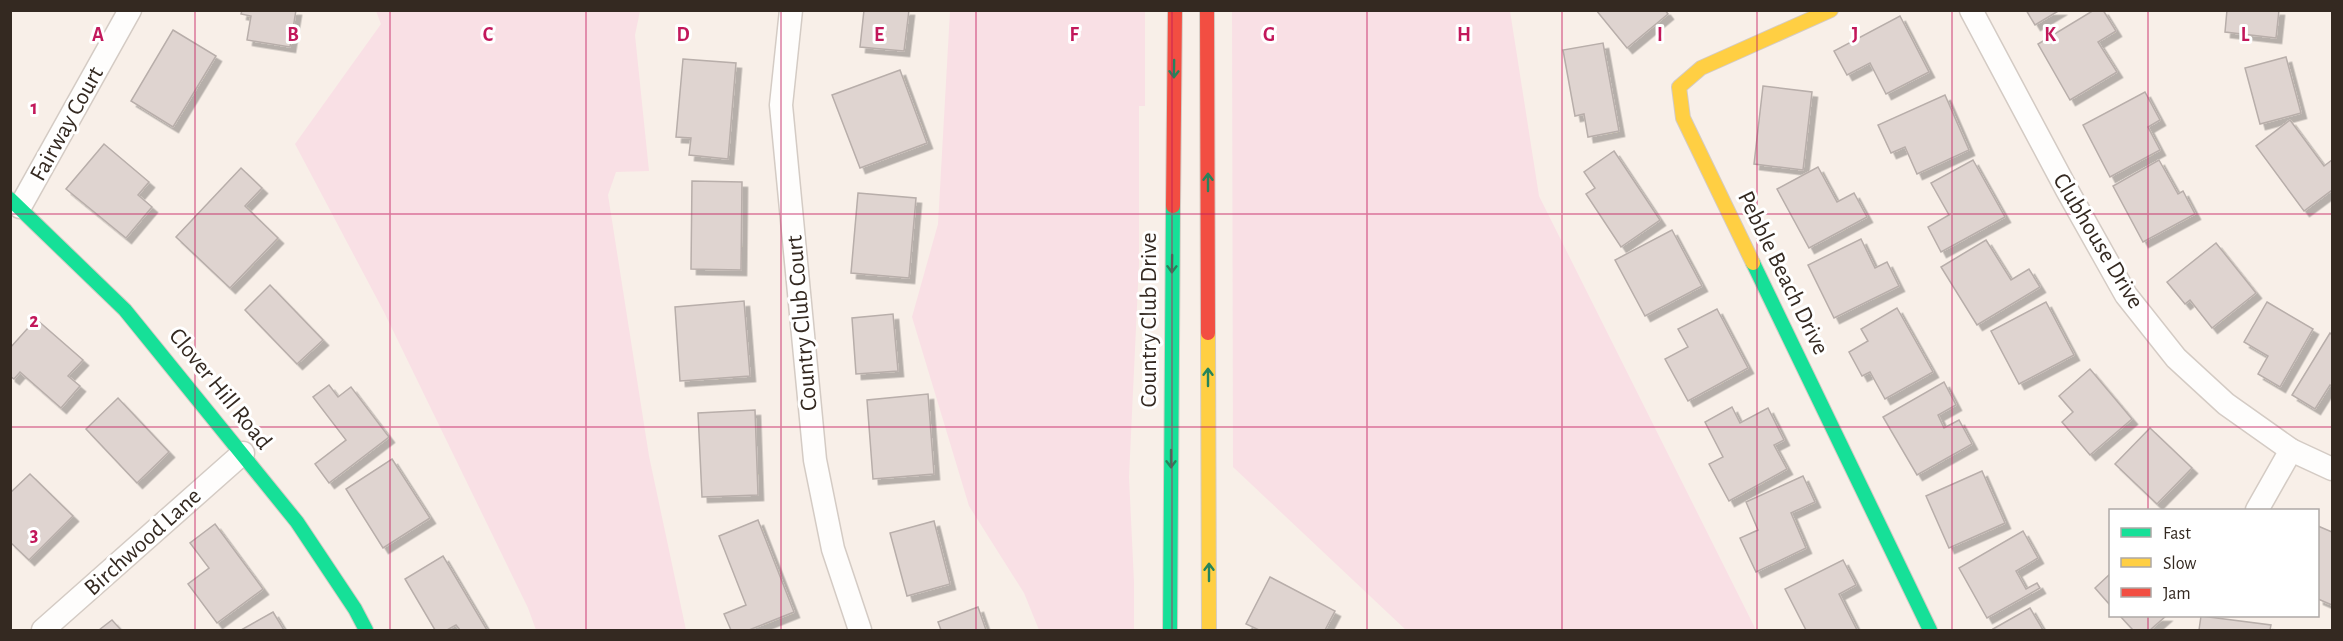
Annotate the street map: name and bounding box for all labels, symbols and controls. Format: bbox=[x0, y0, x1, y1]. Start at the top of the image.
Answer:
text: A bbox=[92, 25, 104, 45]
text: B bbox=[287, 25, 299, 45]
text: C bbox=[483, 25, 494, 45]
text: D bbox=[676, 25, 690, 45]
text: E bbox=[874, 25, 884, 45]
text: F bbox=[1069, 25, 1079, 45]
text: G bbox=[1263, 25, 1275, 45]
text: H bbox=[1457, 25, 1471, 45]
text: I bbox=[1657, 25, 1663, 45]
text: J bbox=[1852, 25, 1858, 45]
text: K bbox=[2044, 25, 2056, 45]
text: L bbox=[2241, 25, 2250, 45]
one-way arrow bbox=[1168, 58, 1180, 78]
street label: Fairway Court bbox=[26, 63, 108, 185]
text: 1 bbox=[30, 98, 38, 118]
street label: Clubhouse Drive bbox=[2048, 169, 2148, 313]
one-way arrow bbox=[1202, 173, 1213, 193]
street label: Pebble Beach Drive bbox=[1733, 188, 1833, 358]
street label: Country Club Drive bbox=[1137, 233, 1161, 407]
street label: Country Club Court bbox=[782, 234, 822, 412]
one-way arrow bbox=[1166, 253, 1178, 273]
text: 2 bbox=[29, 311, 39, 331]
street label: Clover Hill Road bbox=[164, 324, 276, 454]
one-way arrow bbox=[1202, 368, 1214, 388]
one-way arrow bbox=[1165, 448, 1177, 468]
street label: Birchwood Lane bbox=[80, 484, 206, 600]
legend bbox=[2109, 509, 2319, 617]
text: 3 bbox=[30, 525, 38, 545]
text: Fast bbox=[2163, 525, 2191, 543]
text: Slow bbox=[2163, 555, 2196, 573]
one-way arrow bbox=[1203, 563, 1215, 583]
text: Jam bbox=[2163, 585, 2191, 603]

